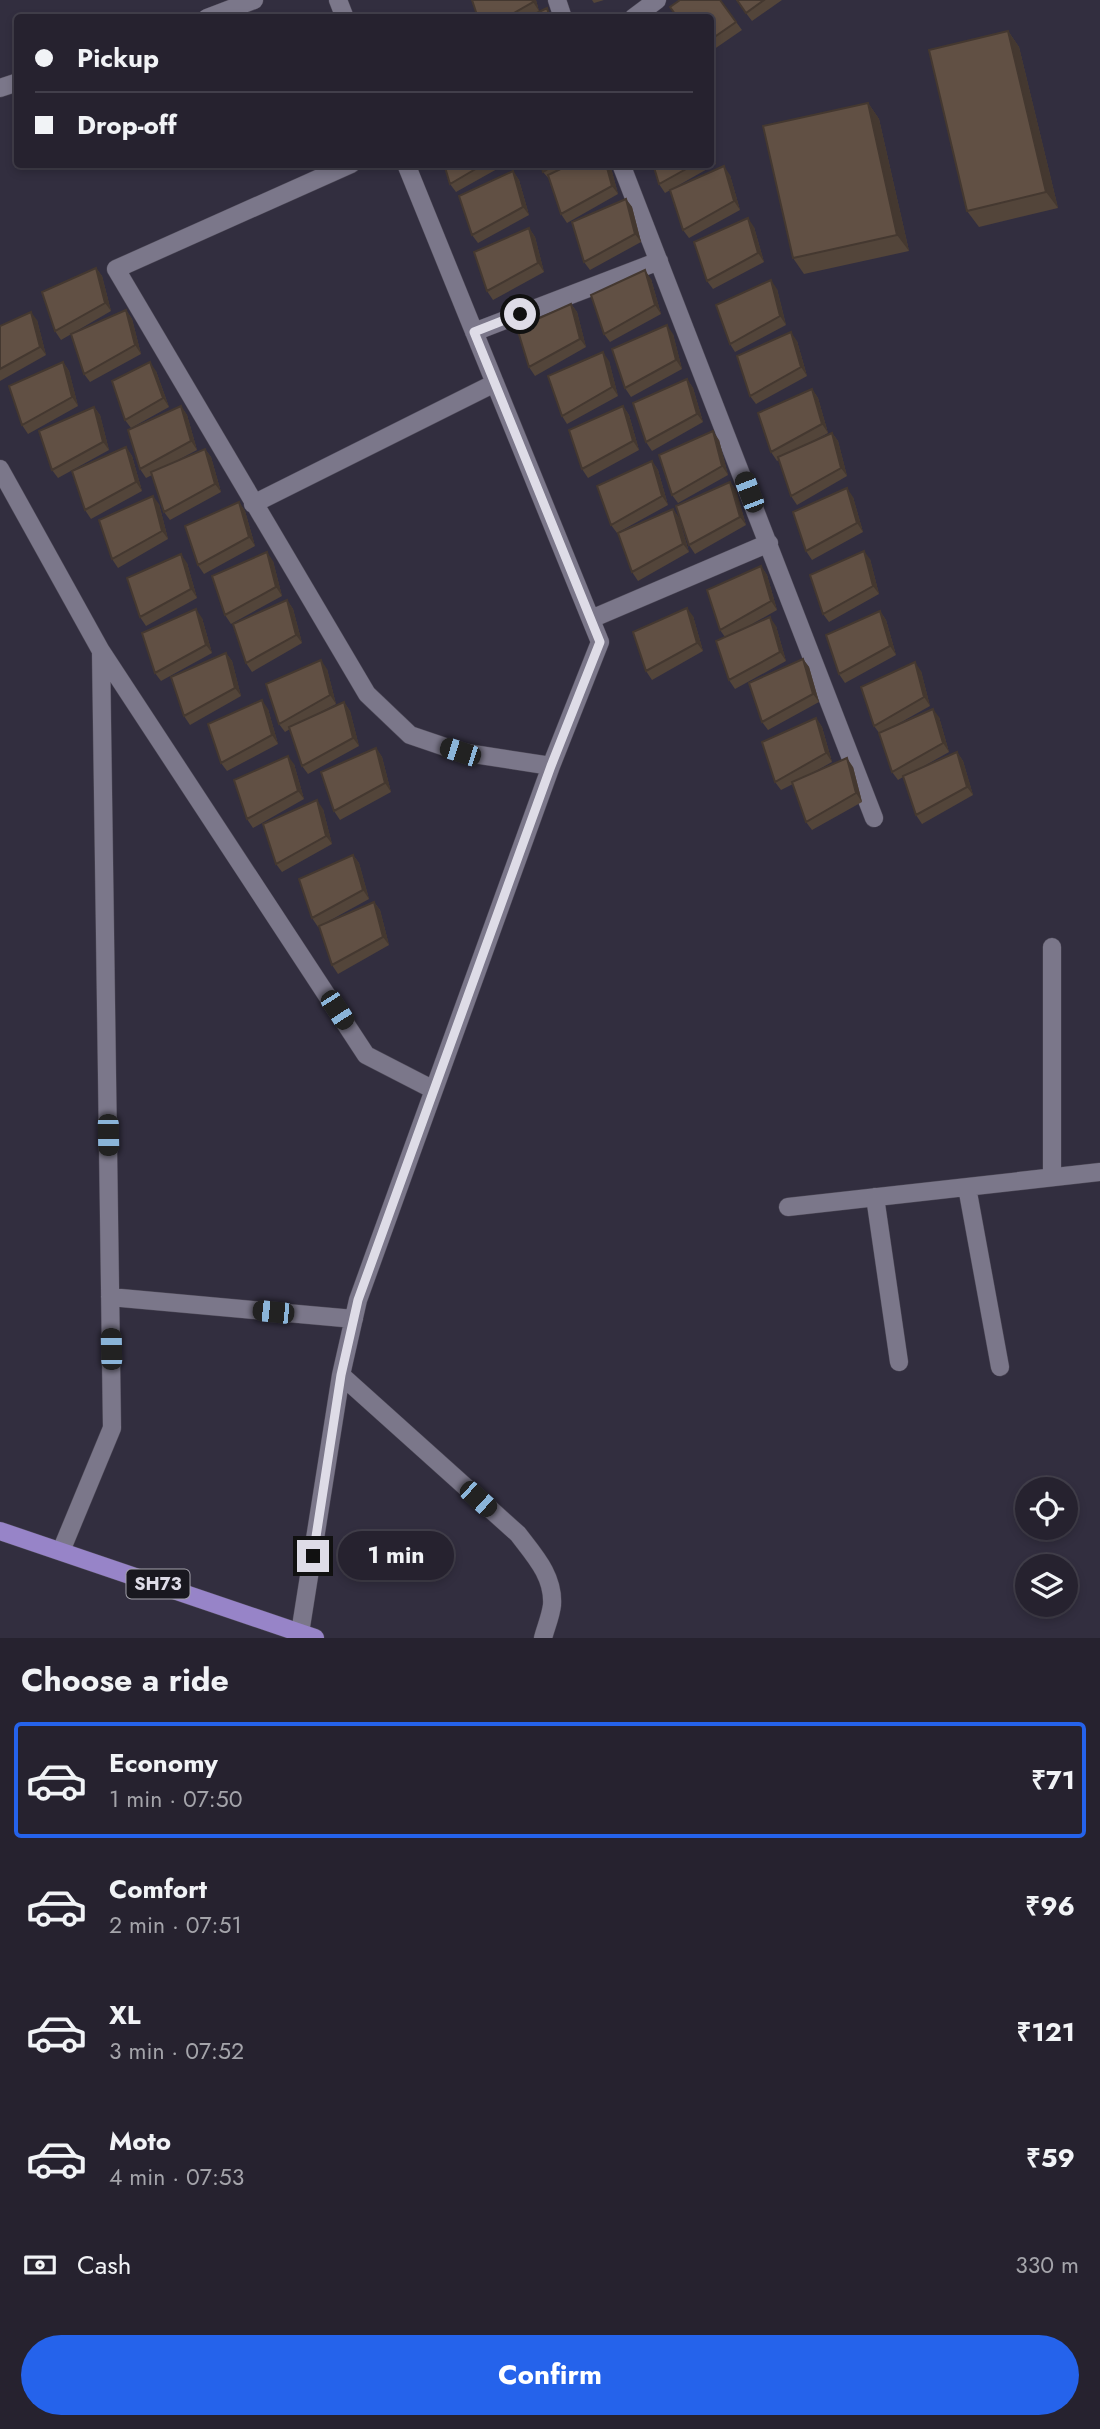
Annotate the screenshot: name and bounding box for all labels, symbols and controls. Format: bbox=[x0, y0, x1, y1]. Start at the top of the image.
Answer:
text: Pickup bbox=[77, 39, 159, 77]
text: Drop-off bbox=[77, 106, 177, 144]
route start bbox=[504, 298, 536, 330]
car bbox=[732, 469, 767, 515]
car bbox=[437, 736, 484, 768]
car bbox=[317, 987, 358, 1033]
car bbox=[98, 1114, 119, 1156]
car bbox=[252, 1299, 295, 1325]
car bbox=[101, 1328, 122, 1370]
car bbox=[456, 1477, 501, 1521]
map controls bbox=[1015, 1477, 1078, 1617]
button: locate bbox=[1015, 1477, 1078, 1540]
callout: 1 min bbox=[338, 1532, 453, 1580]
text: 1 min bbox=[367, 1538, 425, 1572]
route end bbox=[297, 1540, 329, 1572]
button: layers bbox=[1015, 1554, 1078, 1617]
road number: SH73 bbox=[127, 1569, 190, 1598]
text: Choose a ride bbox=[21, 1657, 229, 1703]
text: Economy bbox=[109, 1744, 218, 1782]
icon: car bbox=[25, 1749, 88, 1812]
text: ₹71 bbox=[1031, 1761, 1075, 1799]
text: 1 min · 07:50 bbox=[109, 1782, 243, 1816]
text: Comfort bbox=[109, 1870, 207, 1908]
icon: car bbox=[25, 1875, 88, 1938]
text: ₹96 bbox=[1025, 1887, 1075, 1925]
text: 2 min · 07:51 bbox=[109, 1908, 242, 1942]
text: XL bbox=[109, 1996, 141, 2034]
icon: car bbox=[25, 2001, 88, 2064]
text: ₹121 bbox=[1017, 2013, 1075, 2051]
text: 3 min · 07:52 bbox=[109, 2034, 244, 2068]
text: Moto bbox=[109, 2122, 171, 2160]
icon: car bbox=[25, 2127, 88, 2190]
text: ₹59 bbox=[1026, 2139, 1075, 2177]
text: 4 min · 07:53 bbox=[109, 2160, 244, 2194]
icon: cash bbox=[21, 2246, 59, 2284]
text: Cash bbox=[77, 2246, 131, 2284]
text: 330 m bbox=[1015, 2248, 1079, 2282]
button: Confirm bbox=[21, 2335, 1079, 2415]

